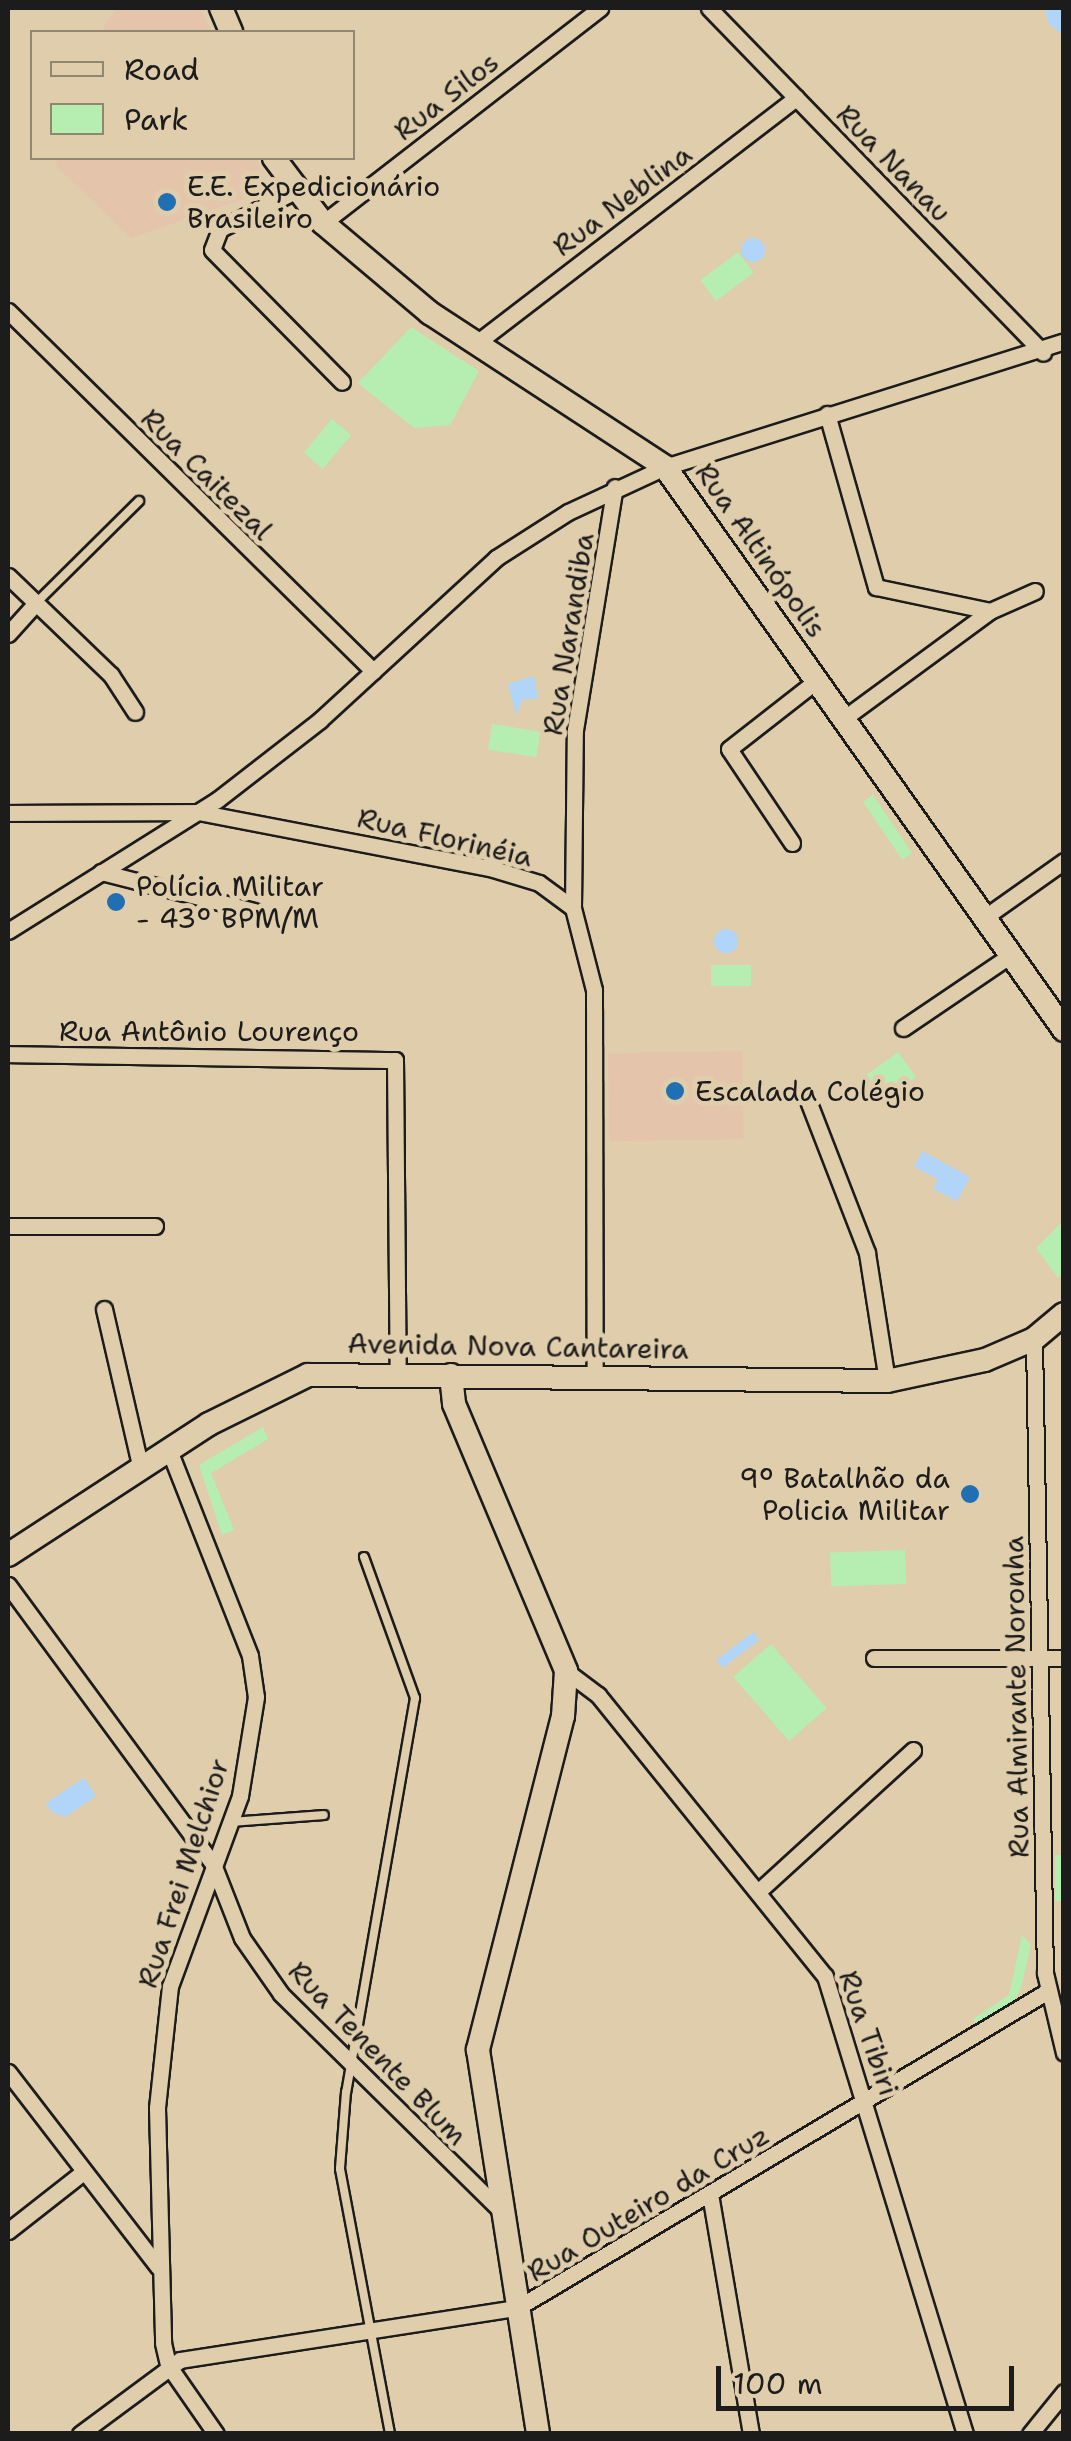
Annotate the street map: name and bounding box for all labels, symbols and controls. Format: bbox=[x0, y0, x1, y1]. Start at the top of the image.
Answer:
legend bbox=[30, 30, 355, 160]
street label: Rua Silos bbox=[387, 45, 505, 147]
text: Road bbox=[124, 49, 199, 90]
street label: Rua Nanau bbox=[830, 97, 958, 229]
text: Park bbox=[124, 99, 188, 140]
street label: Rua Neblina bbox=[546, 137, 698, 263]
place label: E.E. Expedicionário Brasileiro bbox=[187, 169, 440, 235]
marker: E.E. Expedicionário Brasileiro bbox=[156, 191, 178, 213]
street label: Rua Caitezal bbox=[134, 401, 280, 547]
street label: Rua Altinópolis bbox=[688, 456, 834, 644]
street label: Rua Narandiba bbox=[535, 530, 601, 738]
street label: Rua Florinéia bbox=[354, 801, 536, 873]
place label: Polícia Militar - 43º BPM/M bbox=[136, 869, 324, 935]
marker: Polícia Militar - 43º BPM/M bbox=[105, 891, 127, 913]
street label: Rua Antônio Lourenço bbox=[59, 1014, 359, 1048]
place label: Escalada Colégio bbox=[695, 1074, 925, 1108]
marker: Escalada Colégio bbox=[664, 1080, 686, 1102]
street label: Avenida Nova Cantareira bbox=[347, 1326, 689, 1366]
place label: 9º Batalhão da Policia Militar bbox=[739, 1461, 950, 1527]
marker: 9º Batalhão da Policia Militar bbox=[959, 1483, 981, 1505]
street label: Rua Almirante Noronha bbox=[996, 1536, 1036, 1858]
street label: Rua Frei Melchior bbox=[130, 1754, 236, 1992]
street label: Rua Tenente Blum bbox=[282, 1954, 474, 2152]
street label: Rua Tibiri bbox=[832, 1966, 906, 2100]
street label: Rua Outeiro da Cruz bbox=[521, 2118, 775, 2288]
scale bar bbox=[721, 2346, 1018, 2408]
text: 100 m bbox=[733, 2363, 823, 2404]

